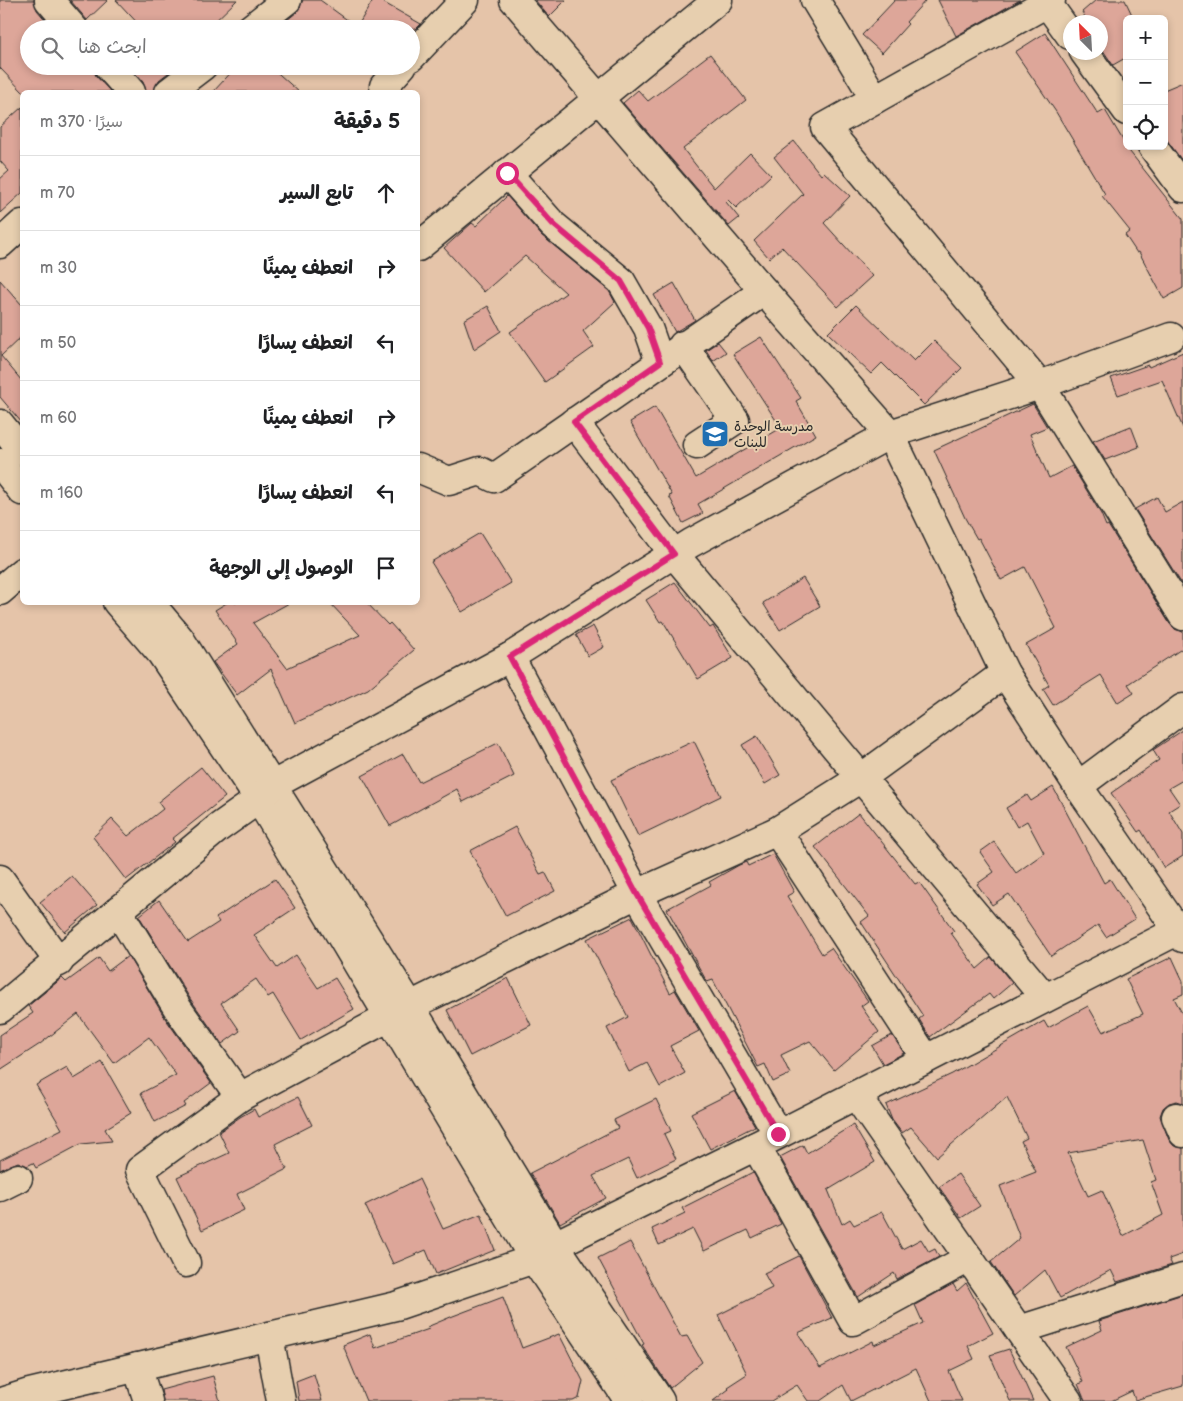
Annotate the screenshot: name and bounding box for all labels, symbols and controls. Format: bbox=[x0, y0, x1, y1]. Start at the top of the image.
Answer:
north arrow bbox=[1063, 15, 1108, 60]
map controls bbox=[1123, 15, 1168, 150]
button: + bbox=[1123, 15, 1168, 60]
search box bbox=[20, 20, 420, 75]
icon: search bbox=[38, 34, 66, 62]
text: ابحث هنا bbox=[78, 36, 147, 59]
button: − bbox=[1123, 60, 1168, 105]
button: locate bbox=[1123, 105, 1168, 150]
text: 5 دقيقة bbox=[334, 109, 400, 134]
text: سيرًا · 370 m bbox=[40, 113, 123, 132]
route start bbox=[496, 162, 519, 185]
icon: ahead bbox=[372, 179, 400, 207]
text: تابع السير bbox=[280, 182, 353, 205]
text: 70 m bbox=[40, 184, 75, 203]
icon: right bbox=[372, 254, 400, 282]
text: انعطف يمينًا bbox=[263, 257, 353, 280]
text: 30 m bbox=[40, 259, 77, 278]
icon: left bbox=[372, 329, 400, 357]
text: انعطف يسارًا bbox=[258, 332, 353, 355]
text: 50 m bbox=[40, 334, 76, 353]
icon: right bbox=[372, 404, 400, 432]
text: انعطف يمينًا bbox=[263, 407, 353, 430]
text: 60 m bbox=[40, 409, 77, 428]
place label: مدرسة الوحدة للبنات bbox=[734, 418, 813, 451]
school or university icon: مدرسة الوحدة للبنات bbox=[700, 419, 730, 449]
icon: left bbox=[372, 479, 400, 507]
text: انعطف يسارًا bbox=[258, 482, 353, 505]
text: 160 m bbox=[40, 484, 83, 503]
icon: arrive bbox=[372, 554, 400, 582]
text: الوصول إلى الوجهة bbox=[209, 557, 353, 580]
route end bbox=[767, 1123, 790, 1146]

